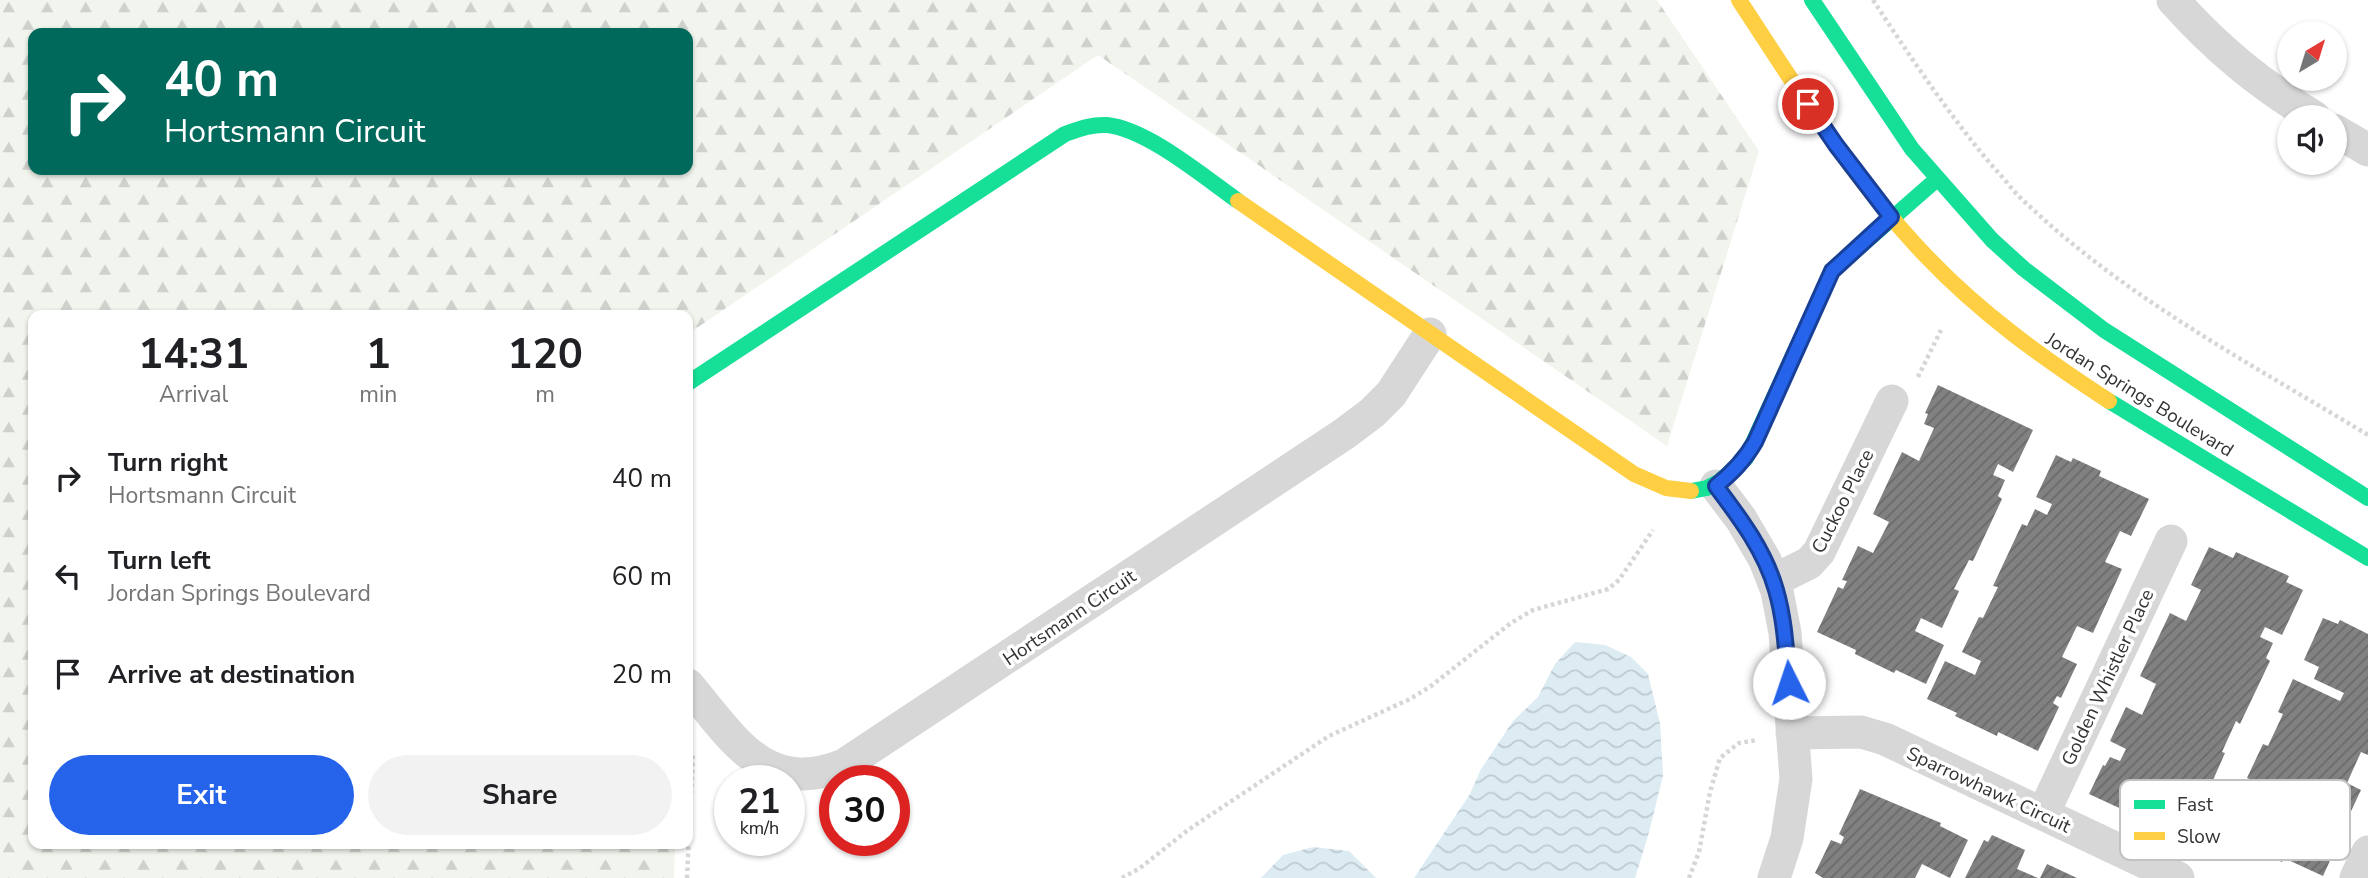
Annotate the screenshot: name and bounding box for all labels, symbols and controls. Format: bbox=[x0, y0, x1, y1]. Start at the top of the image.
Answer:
north arrow bbox=[2277, 21, 2347, 91]
map controls bbox=[2277, 21, 2347, 175]
text: 40 m bbox=[164, 46, 279, 113]
icon: right bbox=[49, 56, 140, 147]
pin bbox=[1778, 74, 1838, 134]
icon: arrive bbox=[1789, 85, 1827, 123]
button: sound bbox=[2277, 105, 2347, 175]
text: Hortsmann Circuit bbox=[164, 110, 426, 153]
text: 14:31 bbox=[138, 326, 249, 383]
text: 1 bbox=[366, 326, 391, 383]
text: 120 bbox=[507, 326, 583, 383]
street label: Jordan Springs Boulevard bbox=[2040, 326, 2238, 463]
text: Arrival bbox=[159, 379, 228, 410]
text: min bbox=[359, 379, 397, 410]
text: m bbox=[535, 379, 555, 410]
text: Turn right bbox=[108, 445, 227, 480]
street label: Cuckoo Place bbox=[1805, 445, 1880, 558]
icon: right bbox=[49, 459, 87, 497]
text: 40 m bbox=[612, 461, 672, 496]
text: Hortsmann Circuit bbox=[108, 480, 296, 511]
text: Turn left bbox=[108, 543, 211, 578]
icon: left bbox=[49, 557, 87, 595]
text: 60 m bbox=[612, 559, 672, 594]
street label: Hortsmann Circuit bbox=[998, 563, 1141, 672]
text: Jordan Springs Boulevard bbox=[108, 578, 371, 609]
street label: Golden Whistler Place bbox=[2055, 585, 2160, 770]
position arrow bbox=[1752, 646, 1826, 720]
icon: arrive bbox=[49, 655, 87, 693]
text: Arrive at destination bbox=[108, 657, 355, 692]
text: 20 m bbox=[612, 657, 672, 692]
street label: Sparrowhawk Circuit bbox=[1902, 740, 2075, 839]
button: Exit bbox=[49, 755, 354, 835]
button: Share bbox=[368, 755, 672, 835]
speed limit sign: 30 bbox=[819, 765, 910, 856]
text: 21 bbox=[738, 778, 781, 825]
legend bbox=[2120, 780, 2350, 860]
text: Fast bbox=[2177, 792, 2213, 818]
text: km/h bbox=[740, 816, 779, 840]
text: Slow bbox=[2177, 824, 2221, 850]

